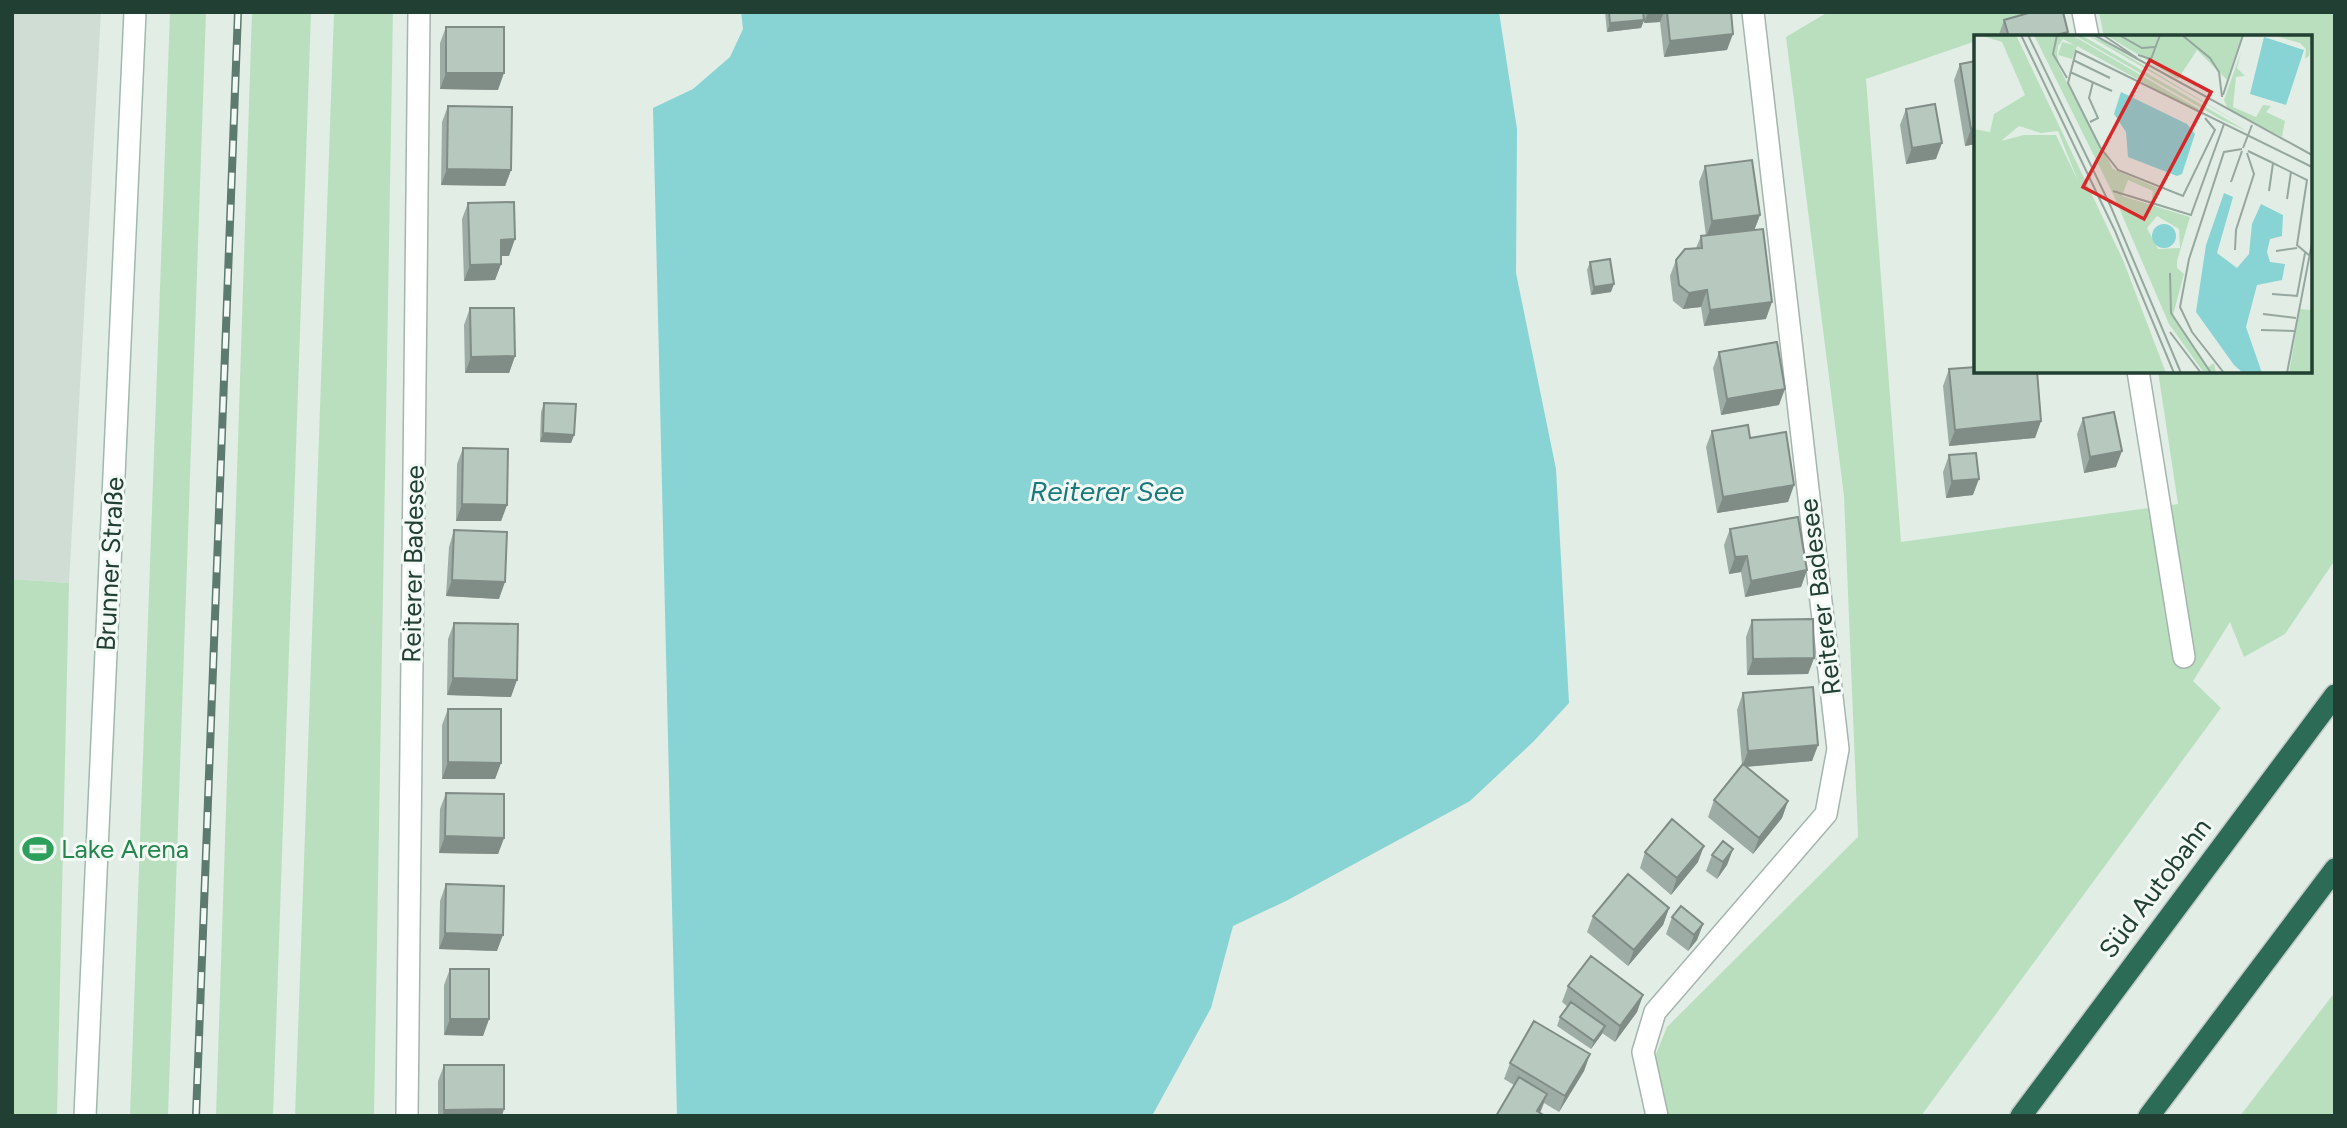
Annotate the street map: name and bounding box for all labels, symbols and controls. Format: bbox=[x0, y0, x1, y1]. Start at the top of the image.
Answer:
inset map bbox=[1974, 35, 2312, 373]
street label: Reiterer Badesee bbox=[395, 465, 431, 663]
water label: Reiterer See bbox=[1030, 474, 1184, 508]
street label: Brunner Straße bbox=[89, 476, 131, 652]
street label: Reiterer Badesee bbox=[1792, 497, 1848, 697]
street label: Süd Autobahn bbox=[2092, 812, 2218, 964]
sports icon: Lake Arena bbox=[21, 832, 55, 866]
place label: Lake Arena bbox=[61, 833, 189, 865]

